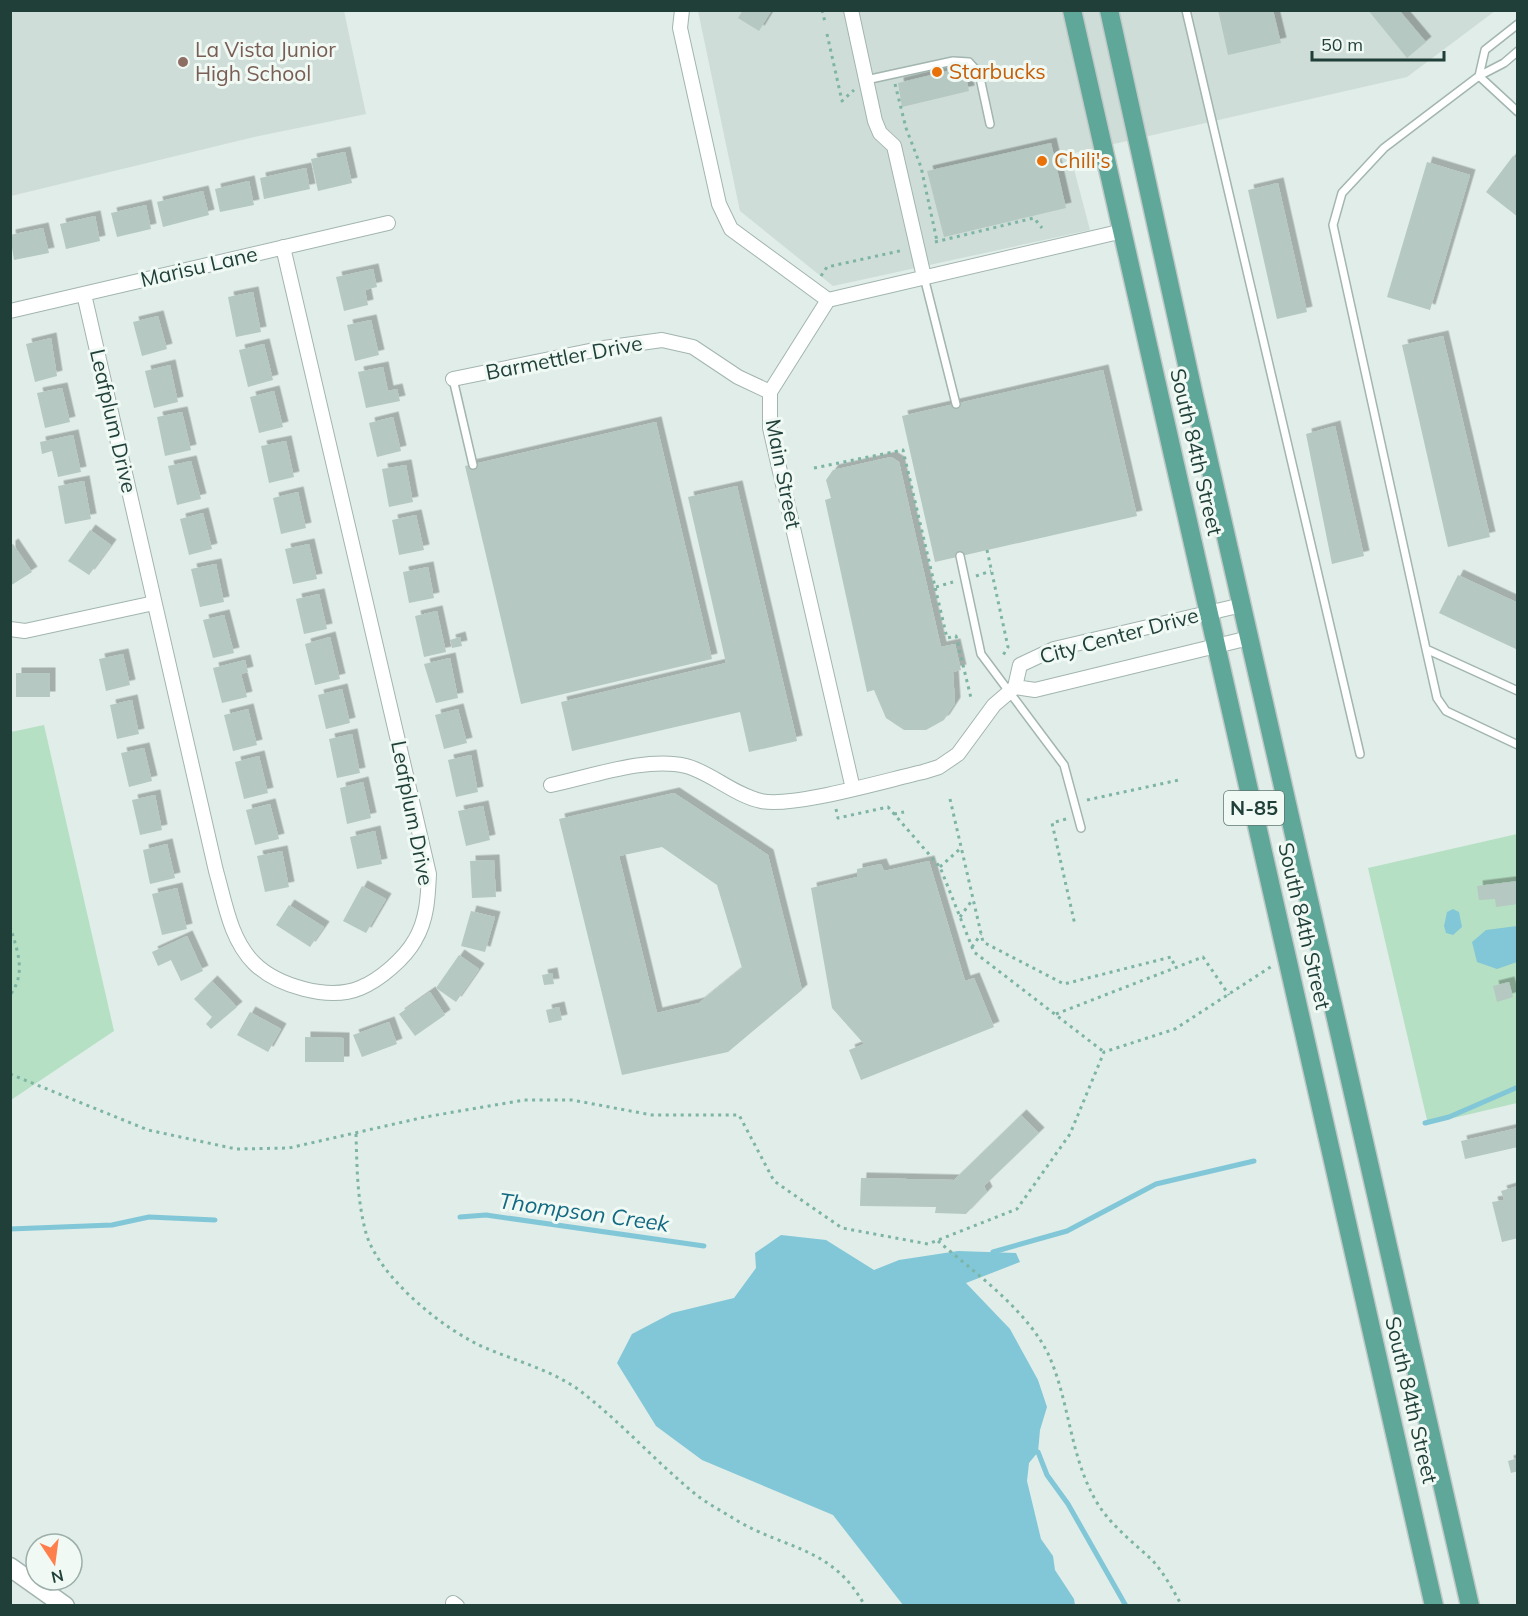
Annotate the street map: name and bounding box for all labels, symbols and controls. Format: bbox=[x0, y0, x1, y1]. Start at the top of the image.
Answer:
scale bar bbox=[1312, 24, 1444, 62]
text: 50 m bbox=[1321, 33, 1363, 56]
place label: La Vista Junior High School bbox=[195, 36, 336, 86]
marker: La Vista Junior High School bbox=[176, 55, 190, 69]
place label: Starbucks bbox=[949, 58, 1046, 84]
marker: Starbucks bbox=[930, 65, 944, 79]
place label: Chili's bbox=[1054, 147, 1111, 173]
marker: Chili's bbox=[1035, 154, 1049, 168]
street label: Marisu Lane bbox=[138, 240, 260, 292]
street label: Barmettler Drive bbox=[483, 329, 644, 385]
street label: Leafplum Drive bbox=[85, 346, 143, 495]
street label: South 84th Street bbox=[1165, 366, 1229, 538]
street label: Main Street bbox=[761, 417, 807, 531]
street label: City Center Drive bbox=[1036, 601, 1201, 669]
street label: Leafplum Drive bbox=[386, 738, 440, 887]
road number: N-85 bbox=[1224, 791, 1284, 825]
street label: South 84th Street bbox=[1273, 840, 1337, 1012]
water label: Thompson Creek bbox=[497, 1186, 672, 1238]
street label: South 84th Street bbox=[1380, 1314, 1444, 1486]
north arrow bbox=[24, 1532, 84, 1592]
text: N bbox=[49, 1566, 66, 1588]

